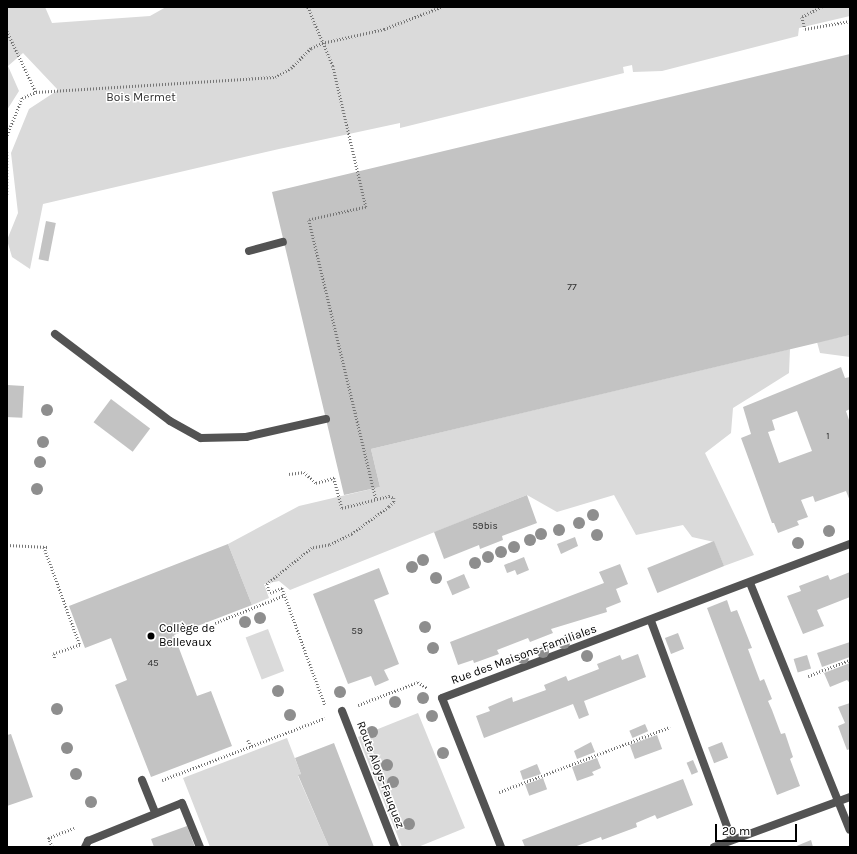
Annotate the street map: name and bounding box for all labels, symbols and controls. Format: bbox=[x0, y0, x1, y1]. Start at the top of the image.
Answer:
park label: Bois Mermet bbox=[106, 91, 176, 105]
house number: 77 bbox=[567, 282, 577, 294]
house number: 1 bbox=[826, 431, 830, 443]
house number: 59bis bbox=[472, 521, 498, 533]
place label: Collège de Bellevaux bbox=[159, 622, 215, 650]
street label: Rue des Maisons-Familiales bbox=[449, 622, 599, 688]
house number: 59 bbox=[351, 626, 363, 638]
marker: Collège de Bellevaux bbox=[146, 631, 156, 641]
house number: 45 bbox=[147, 658, 159, 670]
street label: Route Aloys-Fauquez bbox=[353, 719, 407, 831]
scale bar bbox=[717, 816, 799, 842]
text: 20 m bbox=[722, 824, 750, 838]

